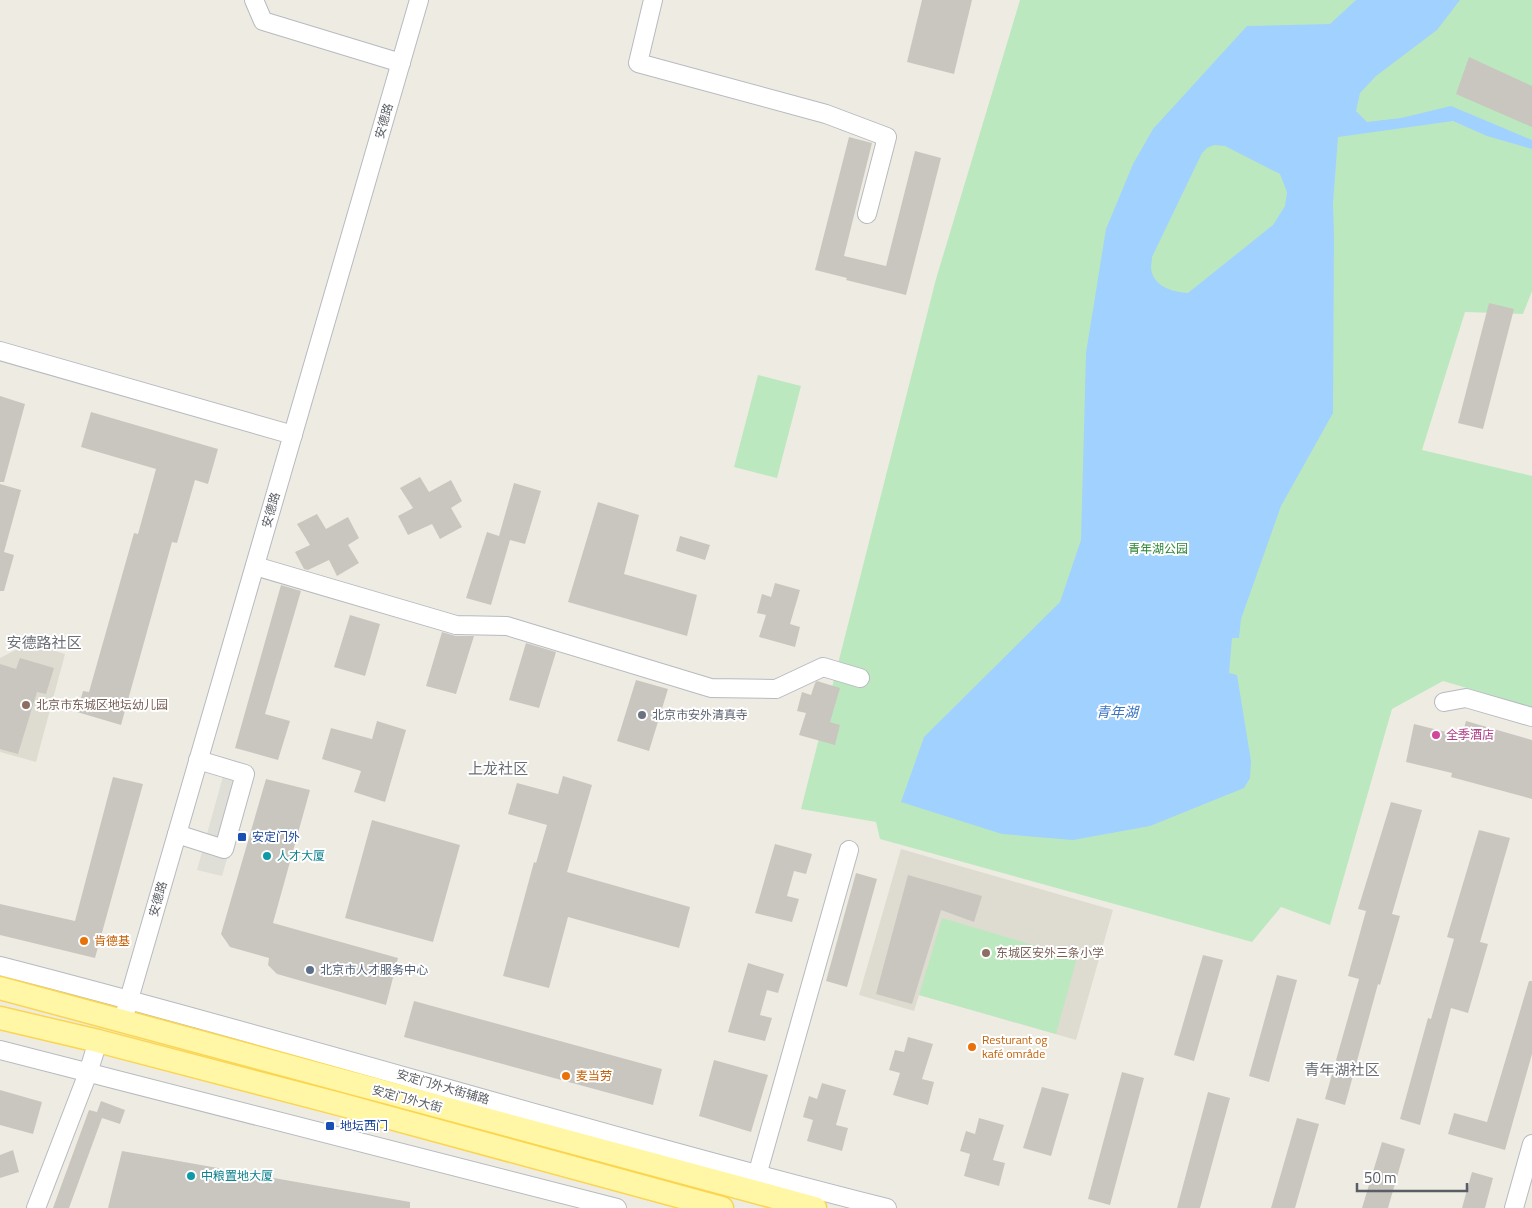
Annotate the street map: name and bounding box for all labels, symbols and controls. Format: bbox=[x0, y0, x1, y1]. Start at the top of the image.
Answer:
street label: 安德路 bbox=[369, 101, 398, 141]
street label: 安德路 bbox=[256, 490, 285, 530]
park label: 青年湖公园 bbox=[1128, 539, 1188, 558]
district label: 安德路社区 bbox=[6, 631, 82, 654]
place label: 北京市东城区地坛幼儿园 bbox=[36, 695, 168, 714]
marker: 北京市东城区地坛幼儿园 bbox=[20, 699, 32, 711]
water label: 青年湖 bbox=[1096, 701, 1140, 722]
place label: 北京市安外清真寺 bbox=[652, 705, 748, 724]
marker: 北京市安外清真寺 bbox=[636, 709, 648, 721]
place label: 全季酒店 bbox=[1446, 725, 1494, 744]
marker: 全季酒店 bbox=[1430, 729, 1442, 741]
district label: 上龙社区 bbox=[468, 757, 528, 780]
place label: 安定门外 bbox=[252, 827, 300, 846]
marker: 安定门外 bbox=[236, 831, 248, 843]
place label: 人才大厦 bbox=[277, 846, 325, 865]
marker: 人才大厦 bbox=[261, 850, 273, 862]
street label: 安德路 bbox=[143, 879, 172, 919]
place label: 肯德基 bbox=[94, 931, 130, 950]
marker: 肯德基 bbox=[78, 935, 90, 947]
place label: 东城区安外三条小学 bbox=[996, 943, 1104, 962]
marker: 东城区安外三条小学 bbox=[980, 947, 992, 959]
place label: 北京市人才服务中心 bbox=[320, 960, 428, 979]
marker: 北京市人才服务中心 bbox=[304, 964, 316, 976]
place label: Resturant og kafé område bbox=[982, 1030, 1047, 1063]
marker: Resturant og kafé område bbox=[966, 1041, 978, 1053]
district label: 青年湖社区 bbox=[1304, 1058, 1380, 1081]
place label: 麦当劳 bbox=[576, 1066, 612, 1085]
street label: 安定门外大街辅路 bbox=[395, 1067, 491, 1107]
marker: 麦当劳 bbox=[560, 1070, 572, 1082]
street label: 安定门外大街 bbox=[370, 1083, 444, 1115]
place label: 地坛西门 bbox=[340, 1116, 388, 1135]
marker: 地坛西门 bbox=[324, 1120, 336, 1132]
scale bar bbox=[1357, 1160, 1467, 1192]
place label: 中粮置地大厦 bbox=[201, 1166, 273, 1185]
text: 50 m bbox=[1364, 1166, 1397, 1189]
marker: 中粮置地大厦 bbox=[185, 1170, 197, 1182]

